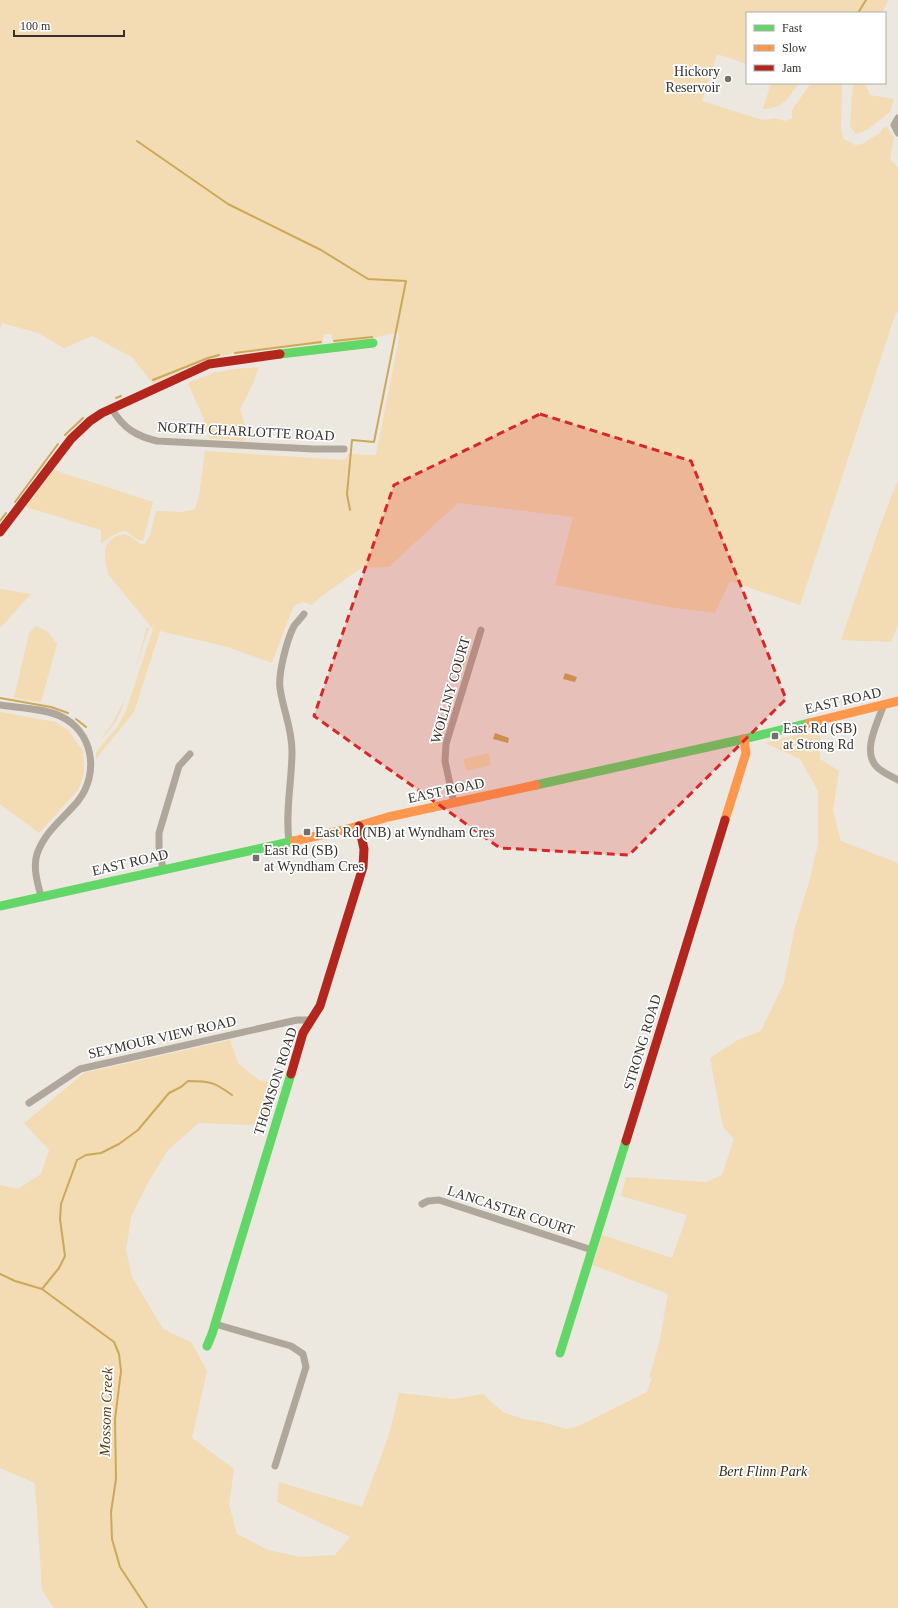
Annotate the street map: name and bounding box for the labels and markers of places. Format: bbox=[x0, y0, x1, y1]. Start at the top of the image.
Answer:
place label: Hickory Reservoir bbox=[666, 64, 720, 95]
marker: Hickory Reservoir bbox=[723, 74, 733, 84]
place label: East Rd (SB) at Strong Rd bbox=[783, 721, 857, 752]
marker: East Rd (SB) at Strong Rd bbox=[770, 731, 780, 741]
place label: East Rd (NB) at Wyndham Cres bbox=[315, 825, 495, 841]
marker: East Rd (NB) at Wyndham Cres bbox=[302, 827, 312, 837]
place label: East Rd (SB) at Wyndham Cres bbox=[264, 843, 364, 874]
marker: East Rd (SB) at Wyndham Cres bbox=[251, 853, 261, 863]

